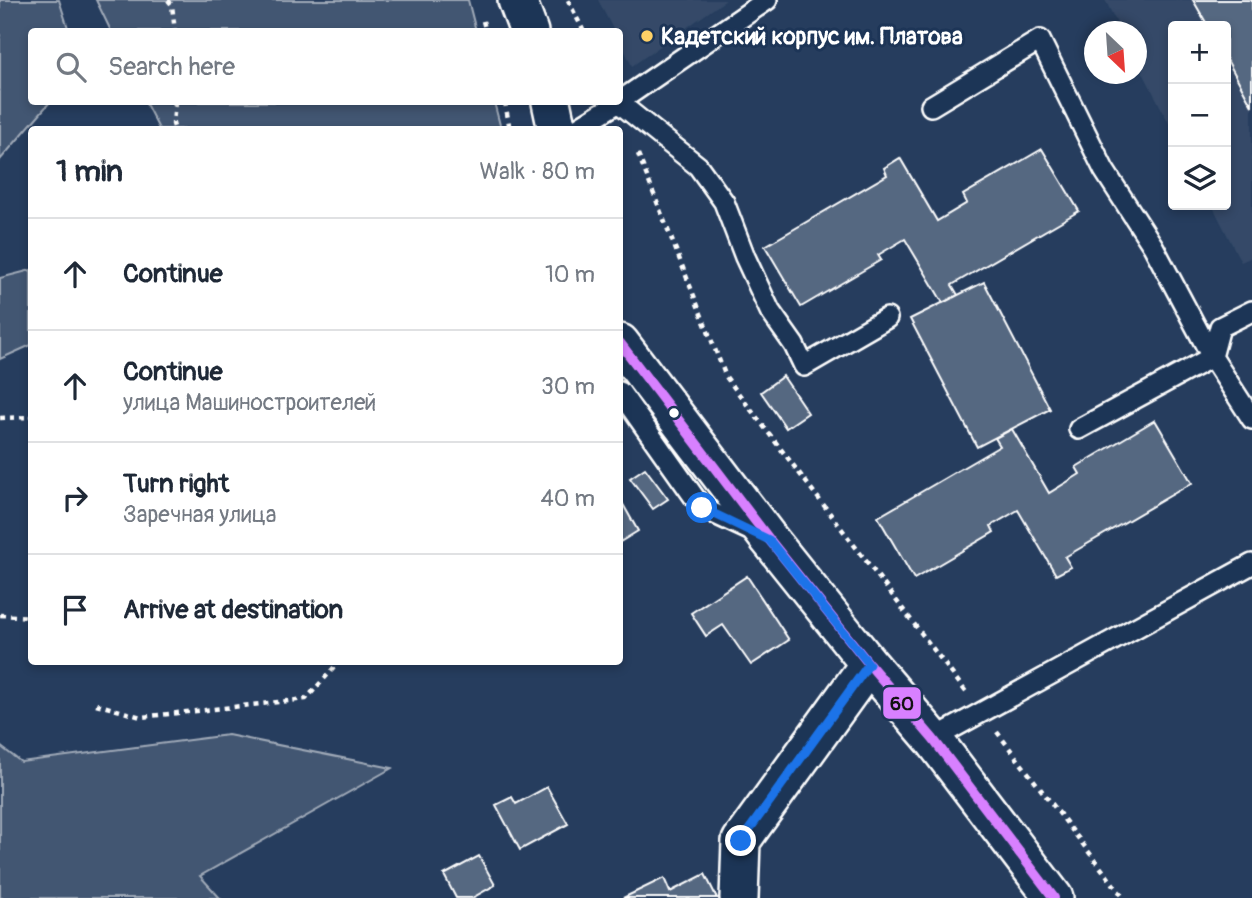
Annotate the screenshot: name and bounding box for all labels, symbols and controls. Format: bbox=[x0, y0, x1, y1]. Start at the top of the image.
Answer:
north arrow bbox=[1084, 21, 1147, 84]
map controls bbox=[1168, 21, 1231, 210]
button: + bbox=[1168, 21, 1231, 84]
place label: Кадетский корпус им. Платова bbox=[661, 22, 963, 51]
search box bbox=[28, 28, 623, 105]
marker: Кадетский корпус им. Платова bbox=[639, 28, 655, 44]
icon: search bbox=[52, 48, 90, 86]
text: Search here bbox=[108, 51, 235, 83]
button: − bbox=[1168, 84, 1231, 147]
button: layers bbox=[1168, 147, 1231, 210]
text: 1 min bbox=[56, 153, 123, 190]
text: Walk · 80 m bbox=[479, 157, 595, 186]
icon: ahead bbox=[56, 255, 94, 293]
text: Continue bbox=[123, 258, 223, 290]
text: 10 m bbox=[545, 260, 595, 289]
text: Continue bbox=[123, 356, 223, 388]
icon: ahead bbox=[56, 367, 94, 405]
text: 30 m bbox=[541, 372, 595, 401]
text: улица Машиностроителей bbox=[123, 388, 376, 417]
unlabelled marker bbox=[667, 406, 681, 420]
text: Turn right bbox=[123, 468, 229, 500]
icon: right bbox=[56, 479, 94, 517]
text: 40 m bbox=[541, 484, 595, 513]
route start bbox=[686, 492, 717, 523]
text: Заречная улица bbox=[123, 500, 277, 529]
icon: arrive bbox=[56, 591, 94, 629]
text: Arrive at destination bbox=[123, 594, 343, 626]
line badge: 60 bbox=[882, 686, 922, 720]
text: 60 bbox=[890, 692, 914, 716]
route end bbox=[725, 825, 756, 856]

